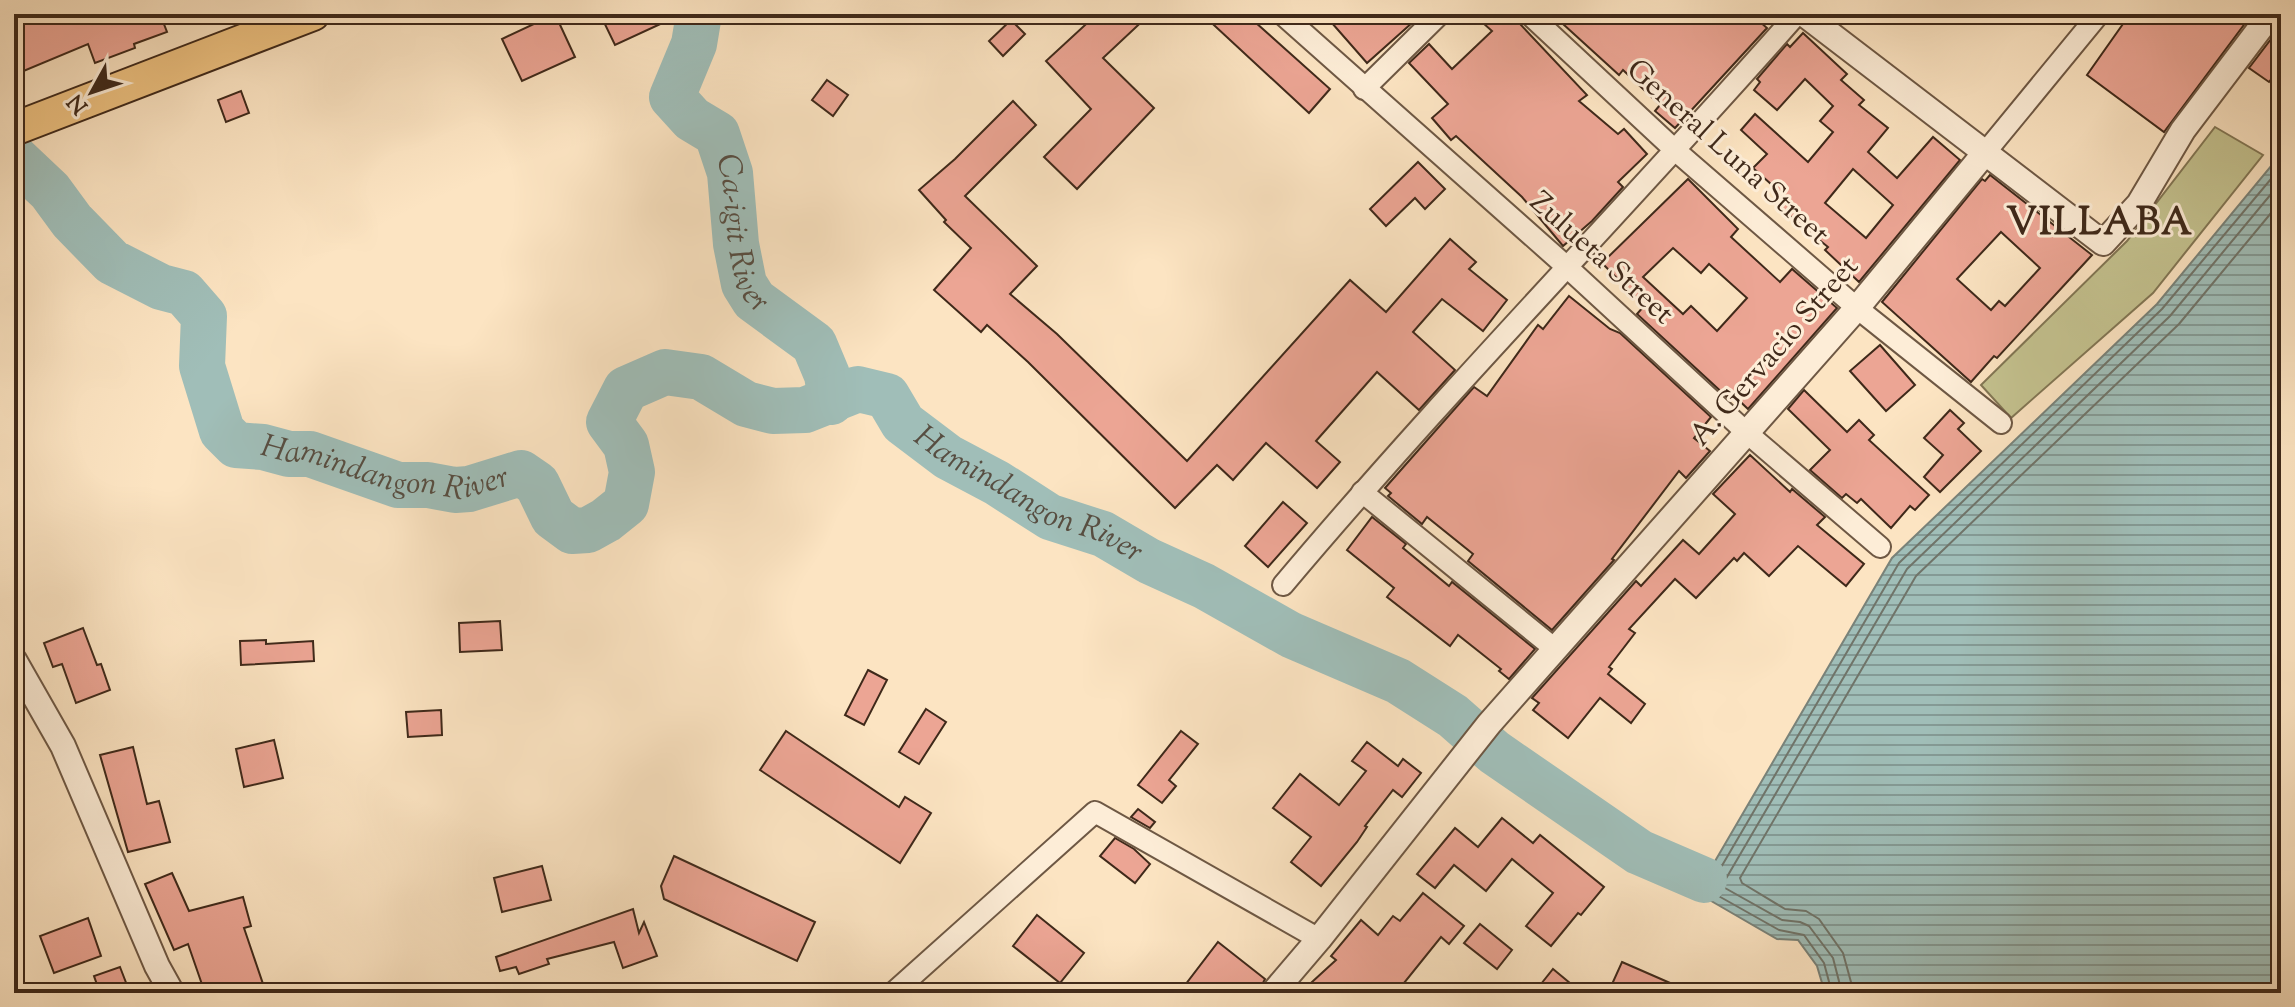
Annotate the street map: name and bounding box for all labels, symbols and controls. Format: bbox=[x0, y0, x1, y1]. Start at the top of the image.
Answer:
street label: General Luna Street bbox=[1616, 50, 1838, 256]
north arrow bbox=[52, 52, 132, 132]
text: N bbox=[61, 86, 97, 120]
water label: Ca-igit River bbox=[702, 148, 777, 326]
street label: Zulueta Street bbox=[1519, 182, 1683, 336]
district label: VILLABA bbox=[2006, 198, 2194, 252]
street label: A. Gervacio Street bbox=[1680, 248, 1870, 456]
water label: Hamindangon River bbox=[903, 415, 1151, 575]
water label: Hamindangon River bbox=[255, 424, 515, 514]

